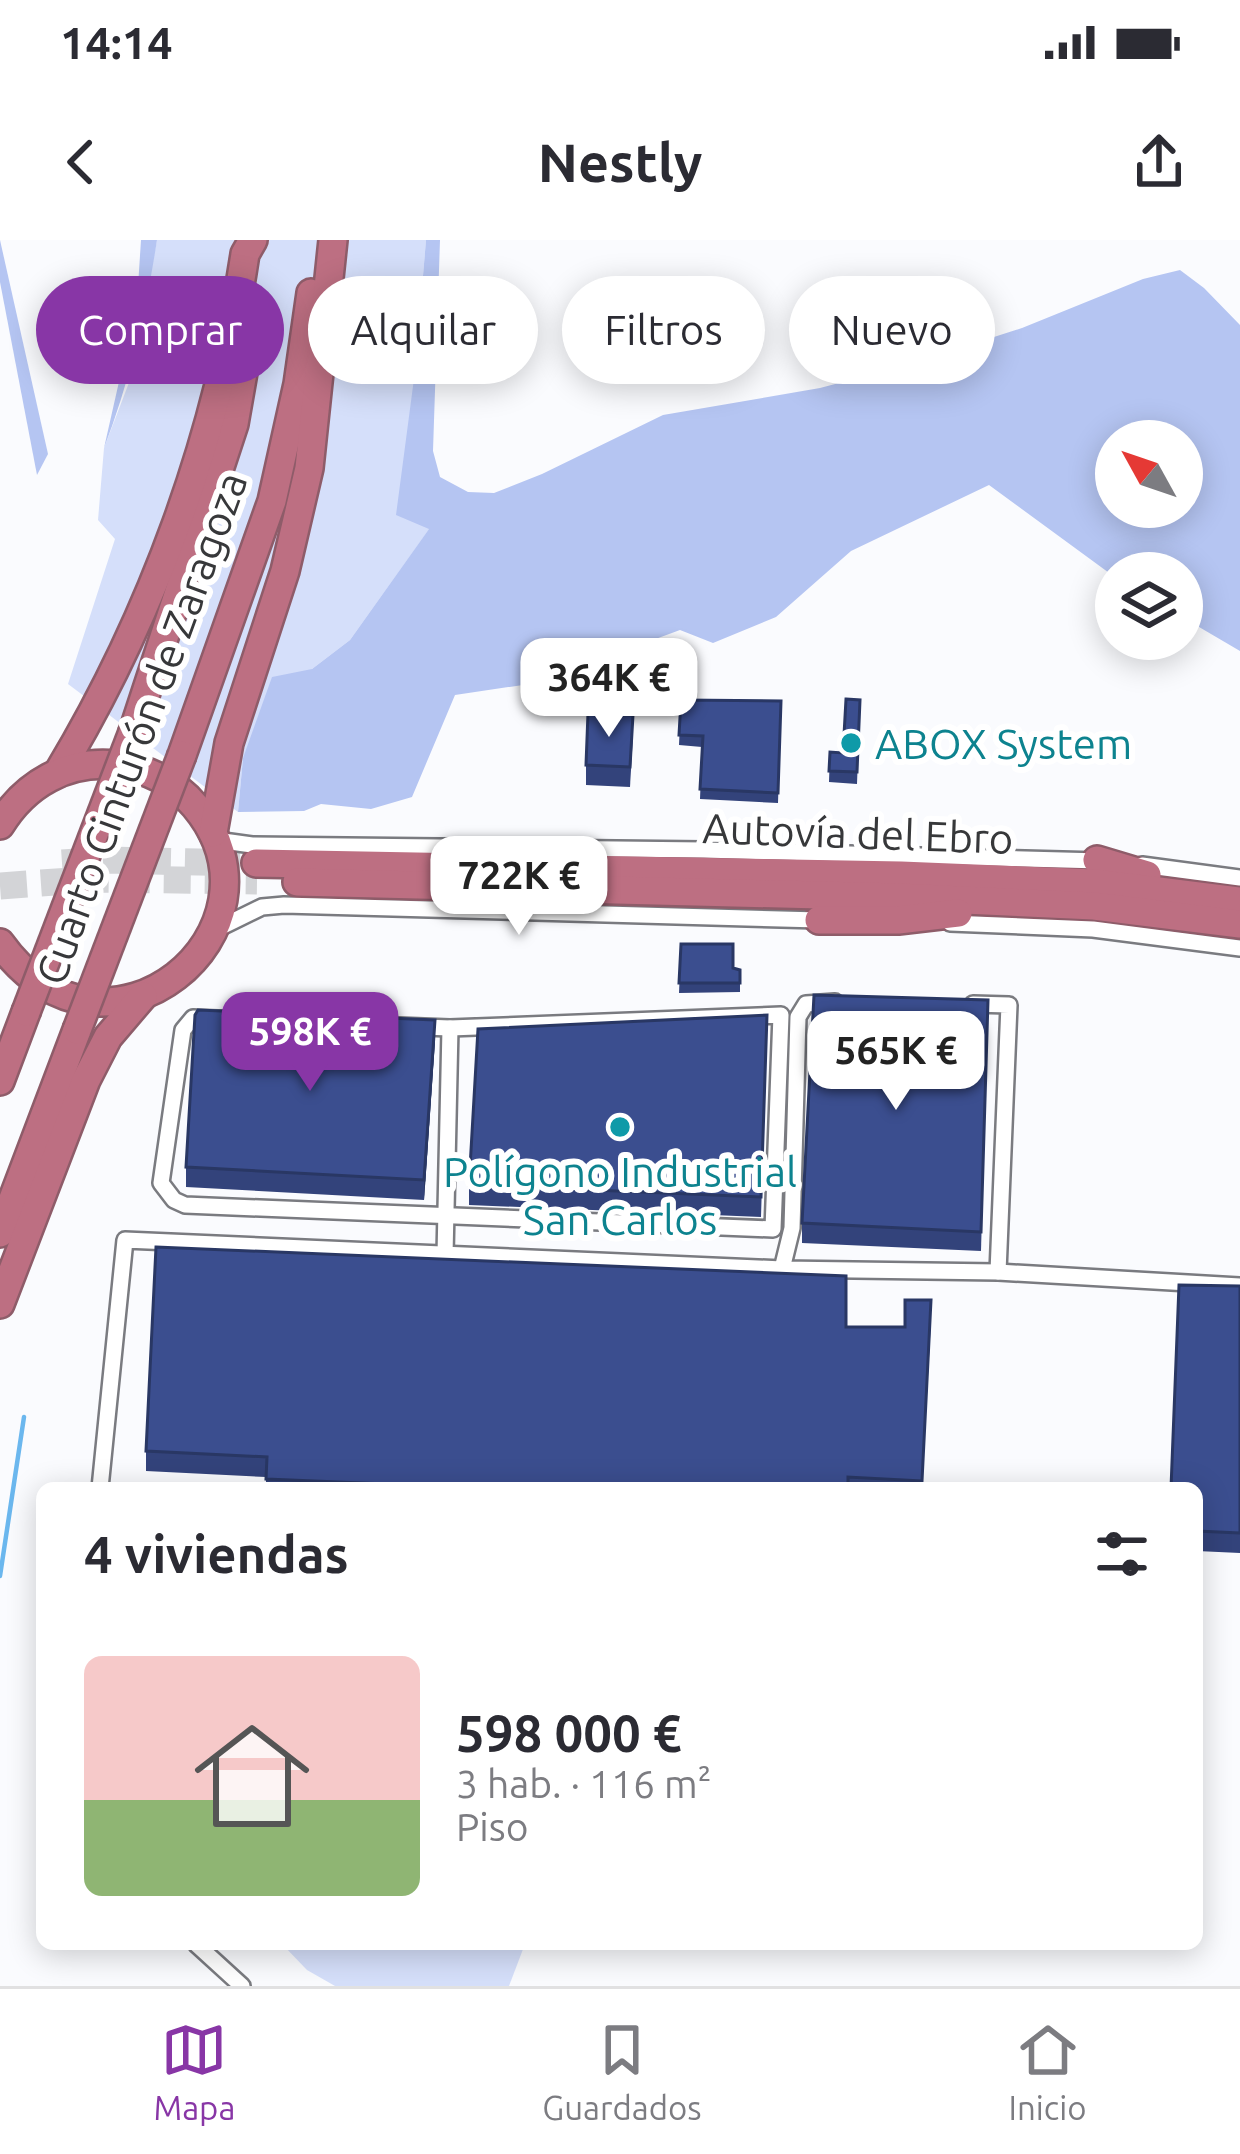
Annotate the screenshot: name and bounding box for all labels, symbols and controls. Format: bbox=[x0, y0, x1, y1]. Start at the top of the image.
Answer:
text: 14:14 bbox=[60, 17, 173, 68]
icon: back bbox=[48, 129, 114, 195]
icon: share bbox=[1126, 129, 1192, 195]
text: Nestly bbox=[538, 132, 702, 192]
chip: Comprar bbox=[36, 276, 284, 384]
chip: Alquilar bbox=[308, 276, 538, 384]
chip: Filtros bbox=[562, 276, 765, 384]
chip: Nuevo bbox=[789, 276, 995, 384]
north arrow bbox=[1095, 420, 1203, 528]
map controls bbox=[1095, 420, 1203, 660]
street label: Cuarto Cinturón de Zaragoza bbox=[26, 466, 256, 990]
button: layers bbox=[1095, 552, 1203, 660]
pin: 364K € bbox=[511, 638, 707, 740]
text: 364K € bbox=[547, 655, 671, 698]
place label: ABOX System bbox=[875, 720, 1132, 767]
marker: ABOX System bbox=[838, 730, 864, 756]
street label: Autovía del Ebro bbox=[702, 804, 1014, 862]
pin: 722K € bbox=[421, 836, 617, 938]
text: 722K € bbox=[457, 853, 581, 896]
pin: 598K € bbox=[212, 992, 408, 1094]
text: 598K € bbox=[248, 1009, 372, 1052]
pin: 565K € bbox=[798, 1011, 994, 1113]
text: 565K € bbox=[834, 1028, 958, 1071]
marker: Polígono Industrial San Carlos bbox=[607, 1114, 633, 1140]
place label: Polígono Industrial San Carlos bbox=[443, 1148, 797, 1243]
icon: filters bbox=[1089, 1521, 1155, 1587]
text: 4 viviendas bbox=[84, 1525, 349, 1583]
icon: home bbox=[180, 1704, 324, 1848]
text: 598 000 € bbox=[456, 1704, 682, 1762]
text: 3 hab. · 116 m² bbox=[456, 1762, 712, 1805]
text: Piso bbox=[456, 1805, 529, 1848]
tab: Mapa bbox=[153, 2017, 235, 2126]
tab: Guardados bbox=[542, 2017, 702, 2126]
tab: Inicio bbox=[1009, 2017, 1087, 2126]

